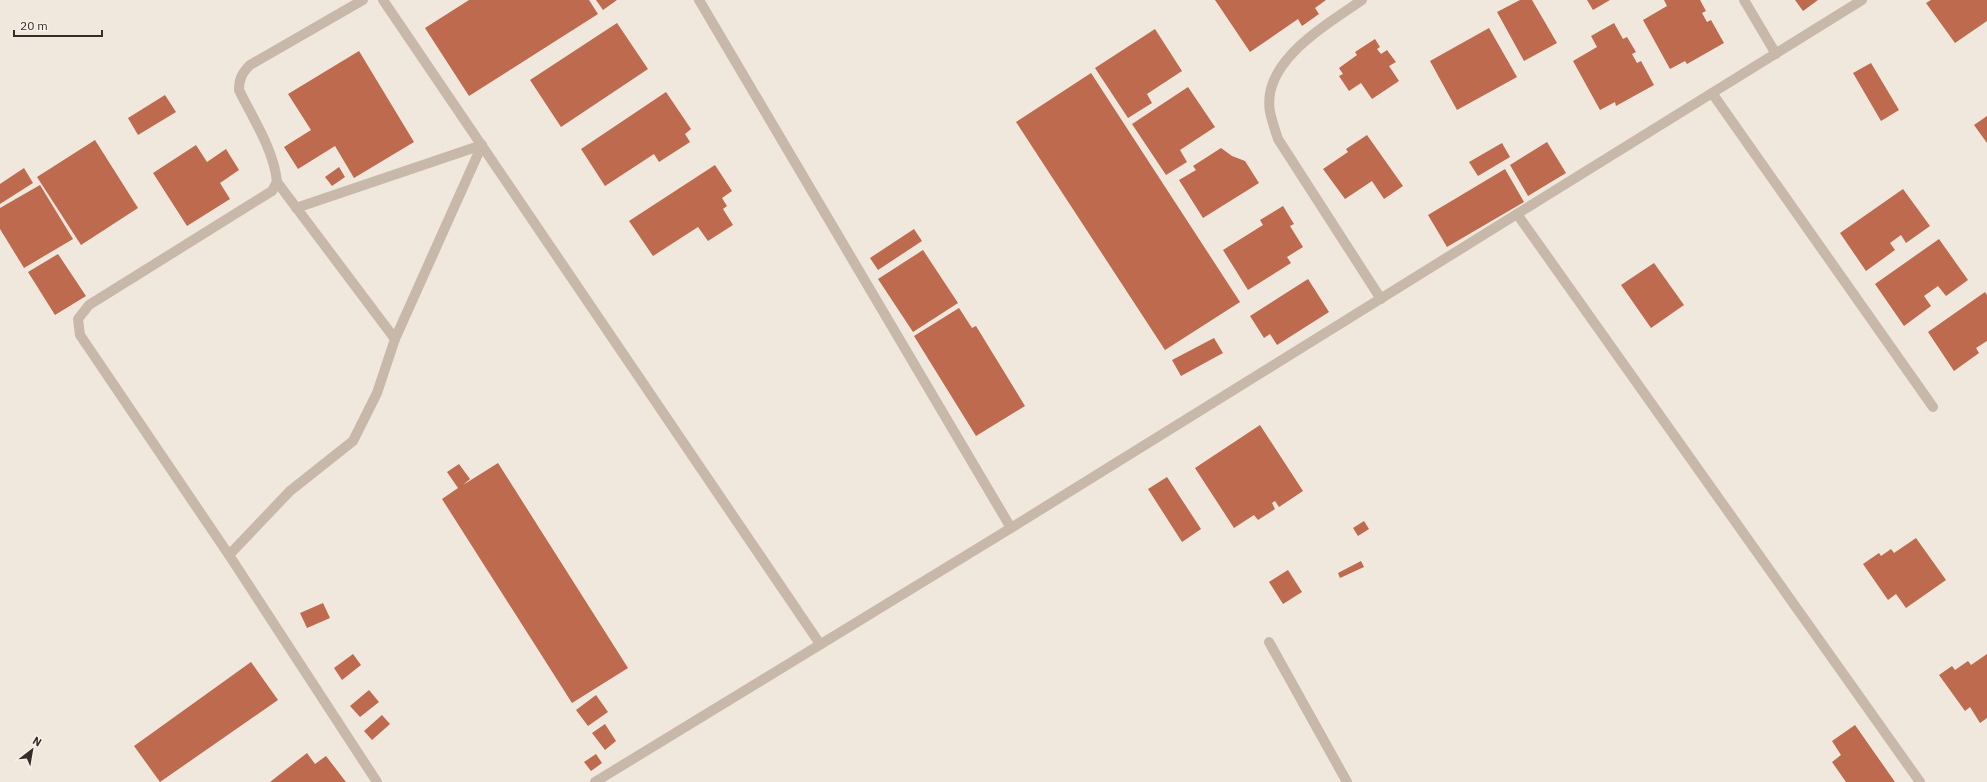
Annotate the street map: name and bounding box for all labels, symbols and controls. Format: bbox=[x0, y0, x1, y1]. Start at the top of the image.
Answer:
scale bar bbox=[14, 12, 102, 38]
text: 20 m bbox=[20, 18, 48, 33]
north arrow bbox=[12, 730, 52, 770]
text: N bbox=[30, 733, 44, 749]

